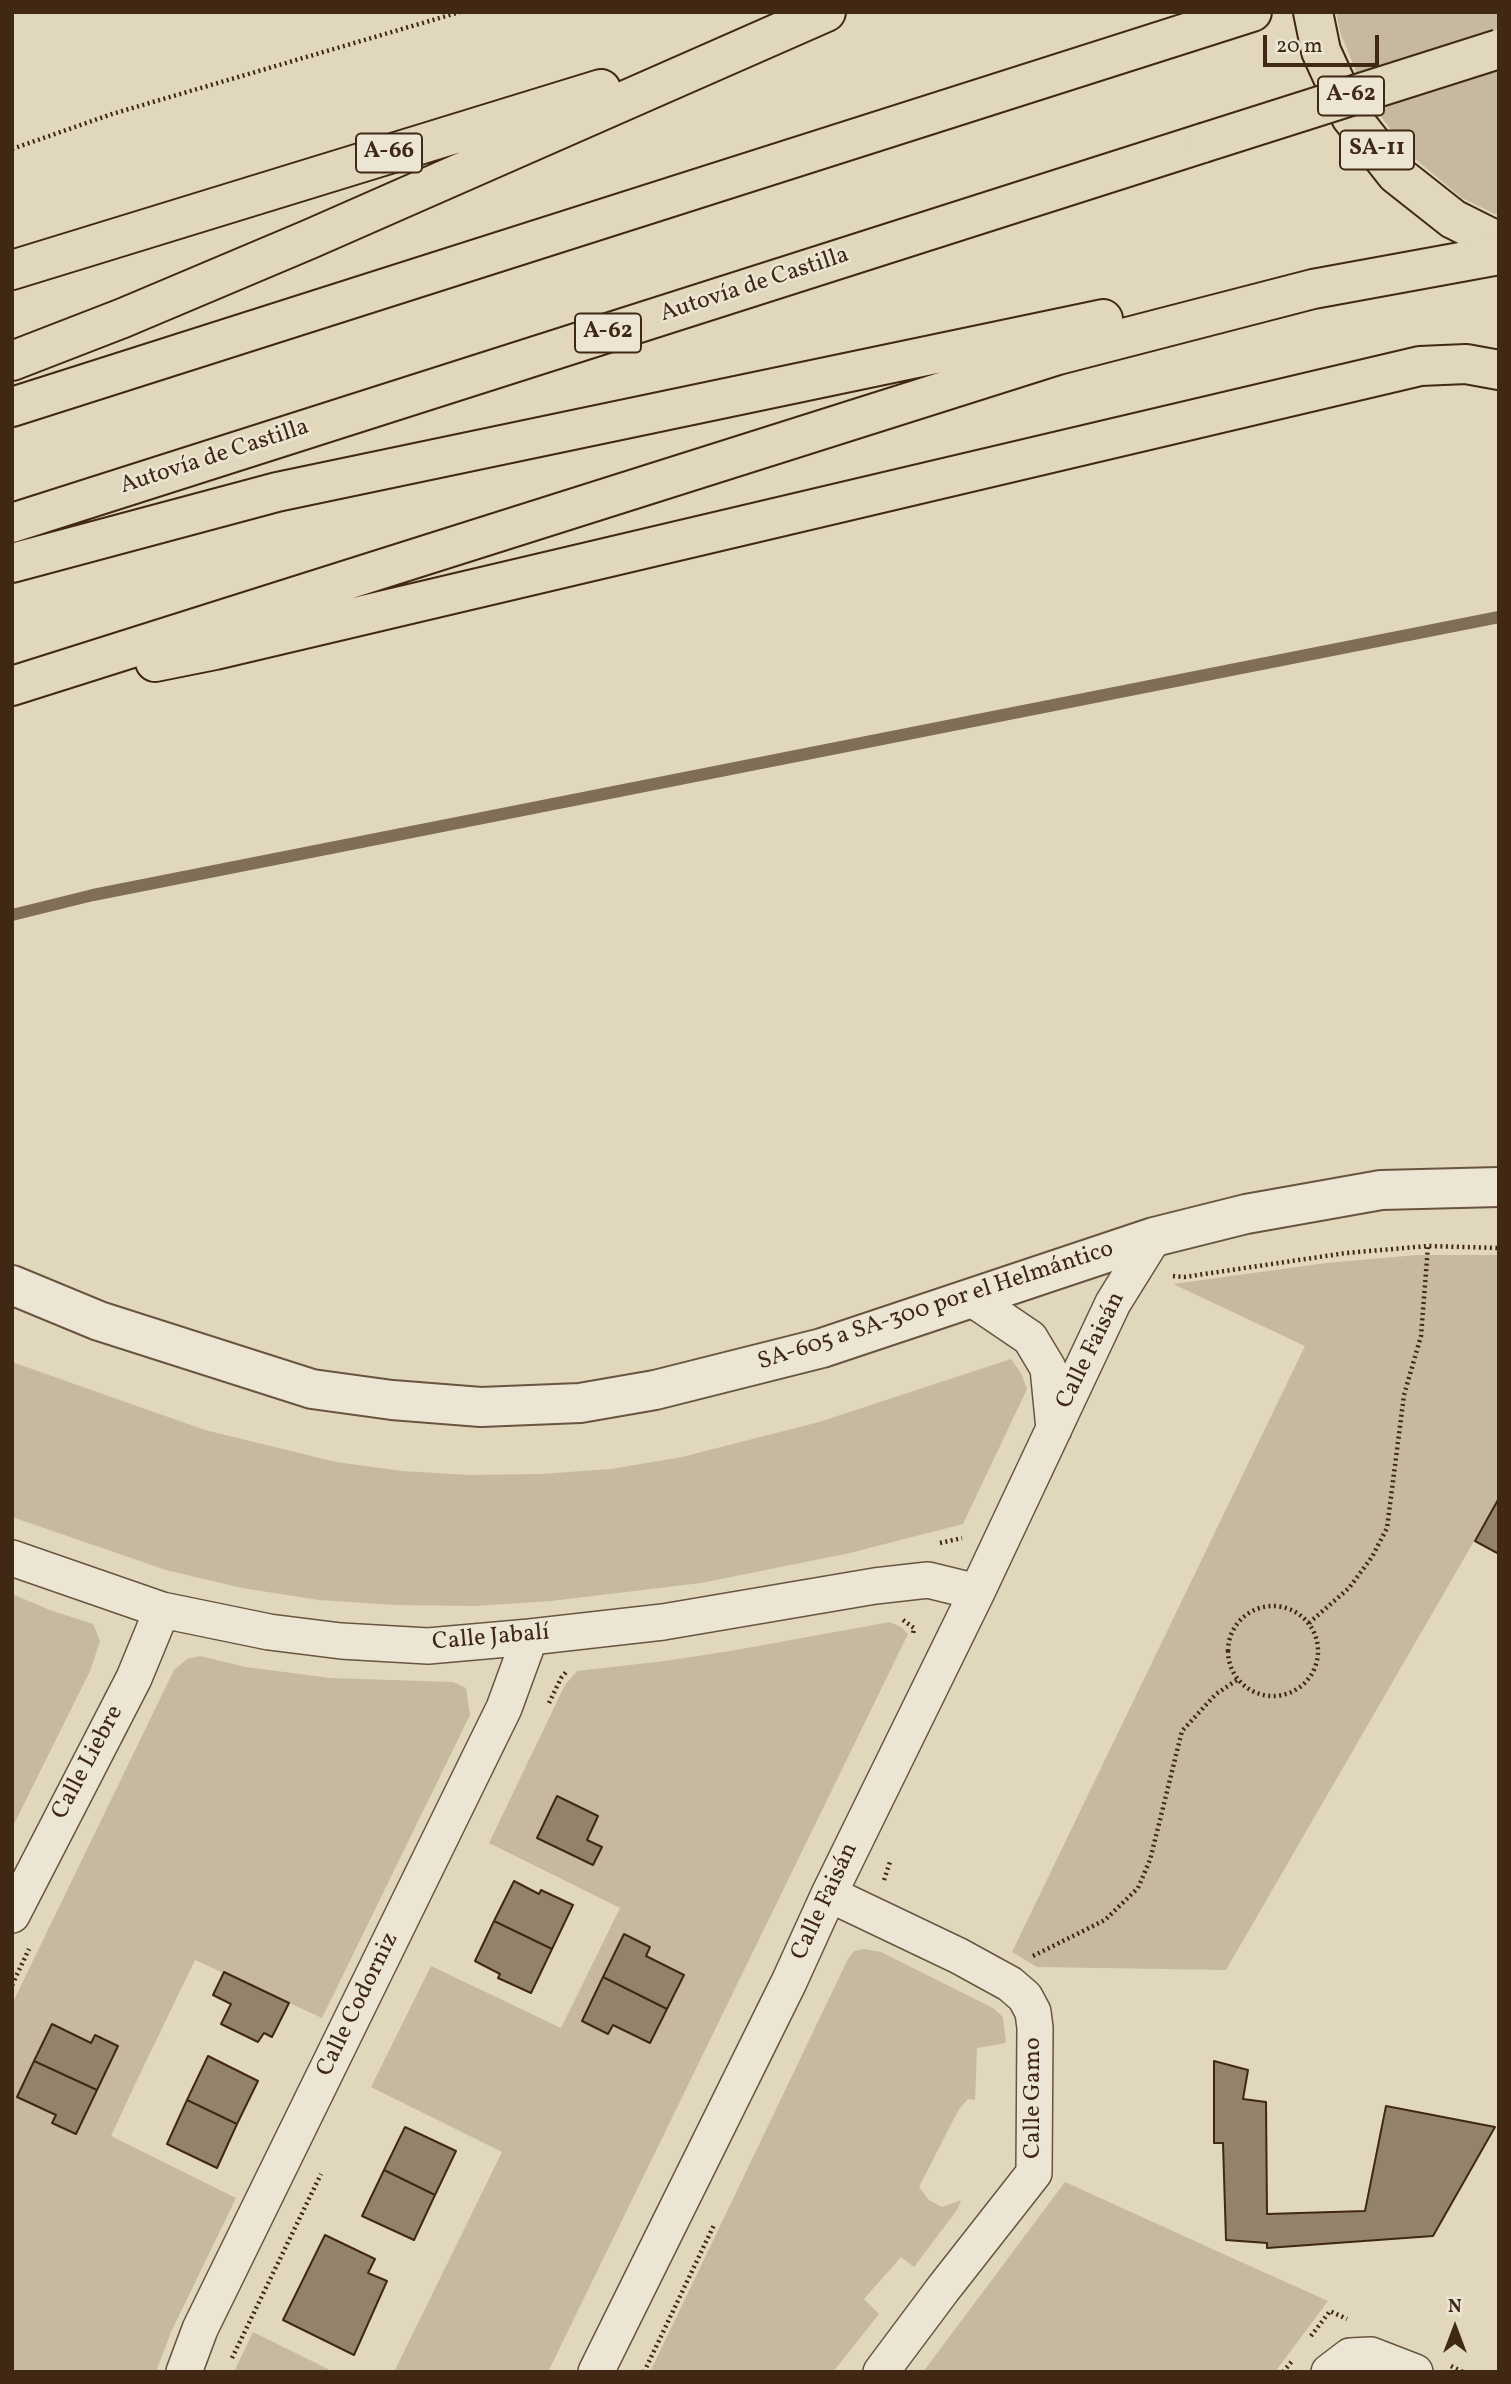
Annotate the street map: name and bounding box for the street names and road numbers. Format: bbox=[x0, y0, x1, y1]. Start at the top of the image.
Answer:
road number: A-62 bbox=[1318, 76, 1384, 116]
road number: SA-11 bbox=[1340, 130, 1414, 169]
road number: A-66 bbox=[356, 134, 422, 172]
street label: Autovía de Castilla bbox=[657, 242, 853, 330]
road number: A-62 bbox=[575, 314, 641, 352]
street label: Autovía de Castilla bbox=[117, 414, 313, 502]
street label: SA-605 a SA-300 por el Helmántico bbox=[755, 1236, 1117, 1378]
street label: Calle Faisán bbox=[1051, 1288, 1133, 1414]
street label: Calle Jabalí bbox=[431, 1620, 551, 1658]
street label: Calle Liebre bbox=[47, 1701, 131, 1825]
street label: Calle Faisán bbox=[786, 1839, 866, 1965]
street label: Calle Codorniz bbox=[312, 1928, 406, 2082]
street label: Calle Gamo bbox=[1021, 2037, 1049, 2159]

